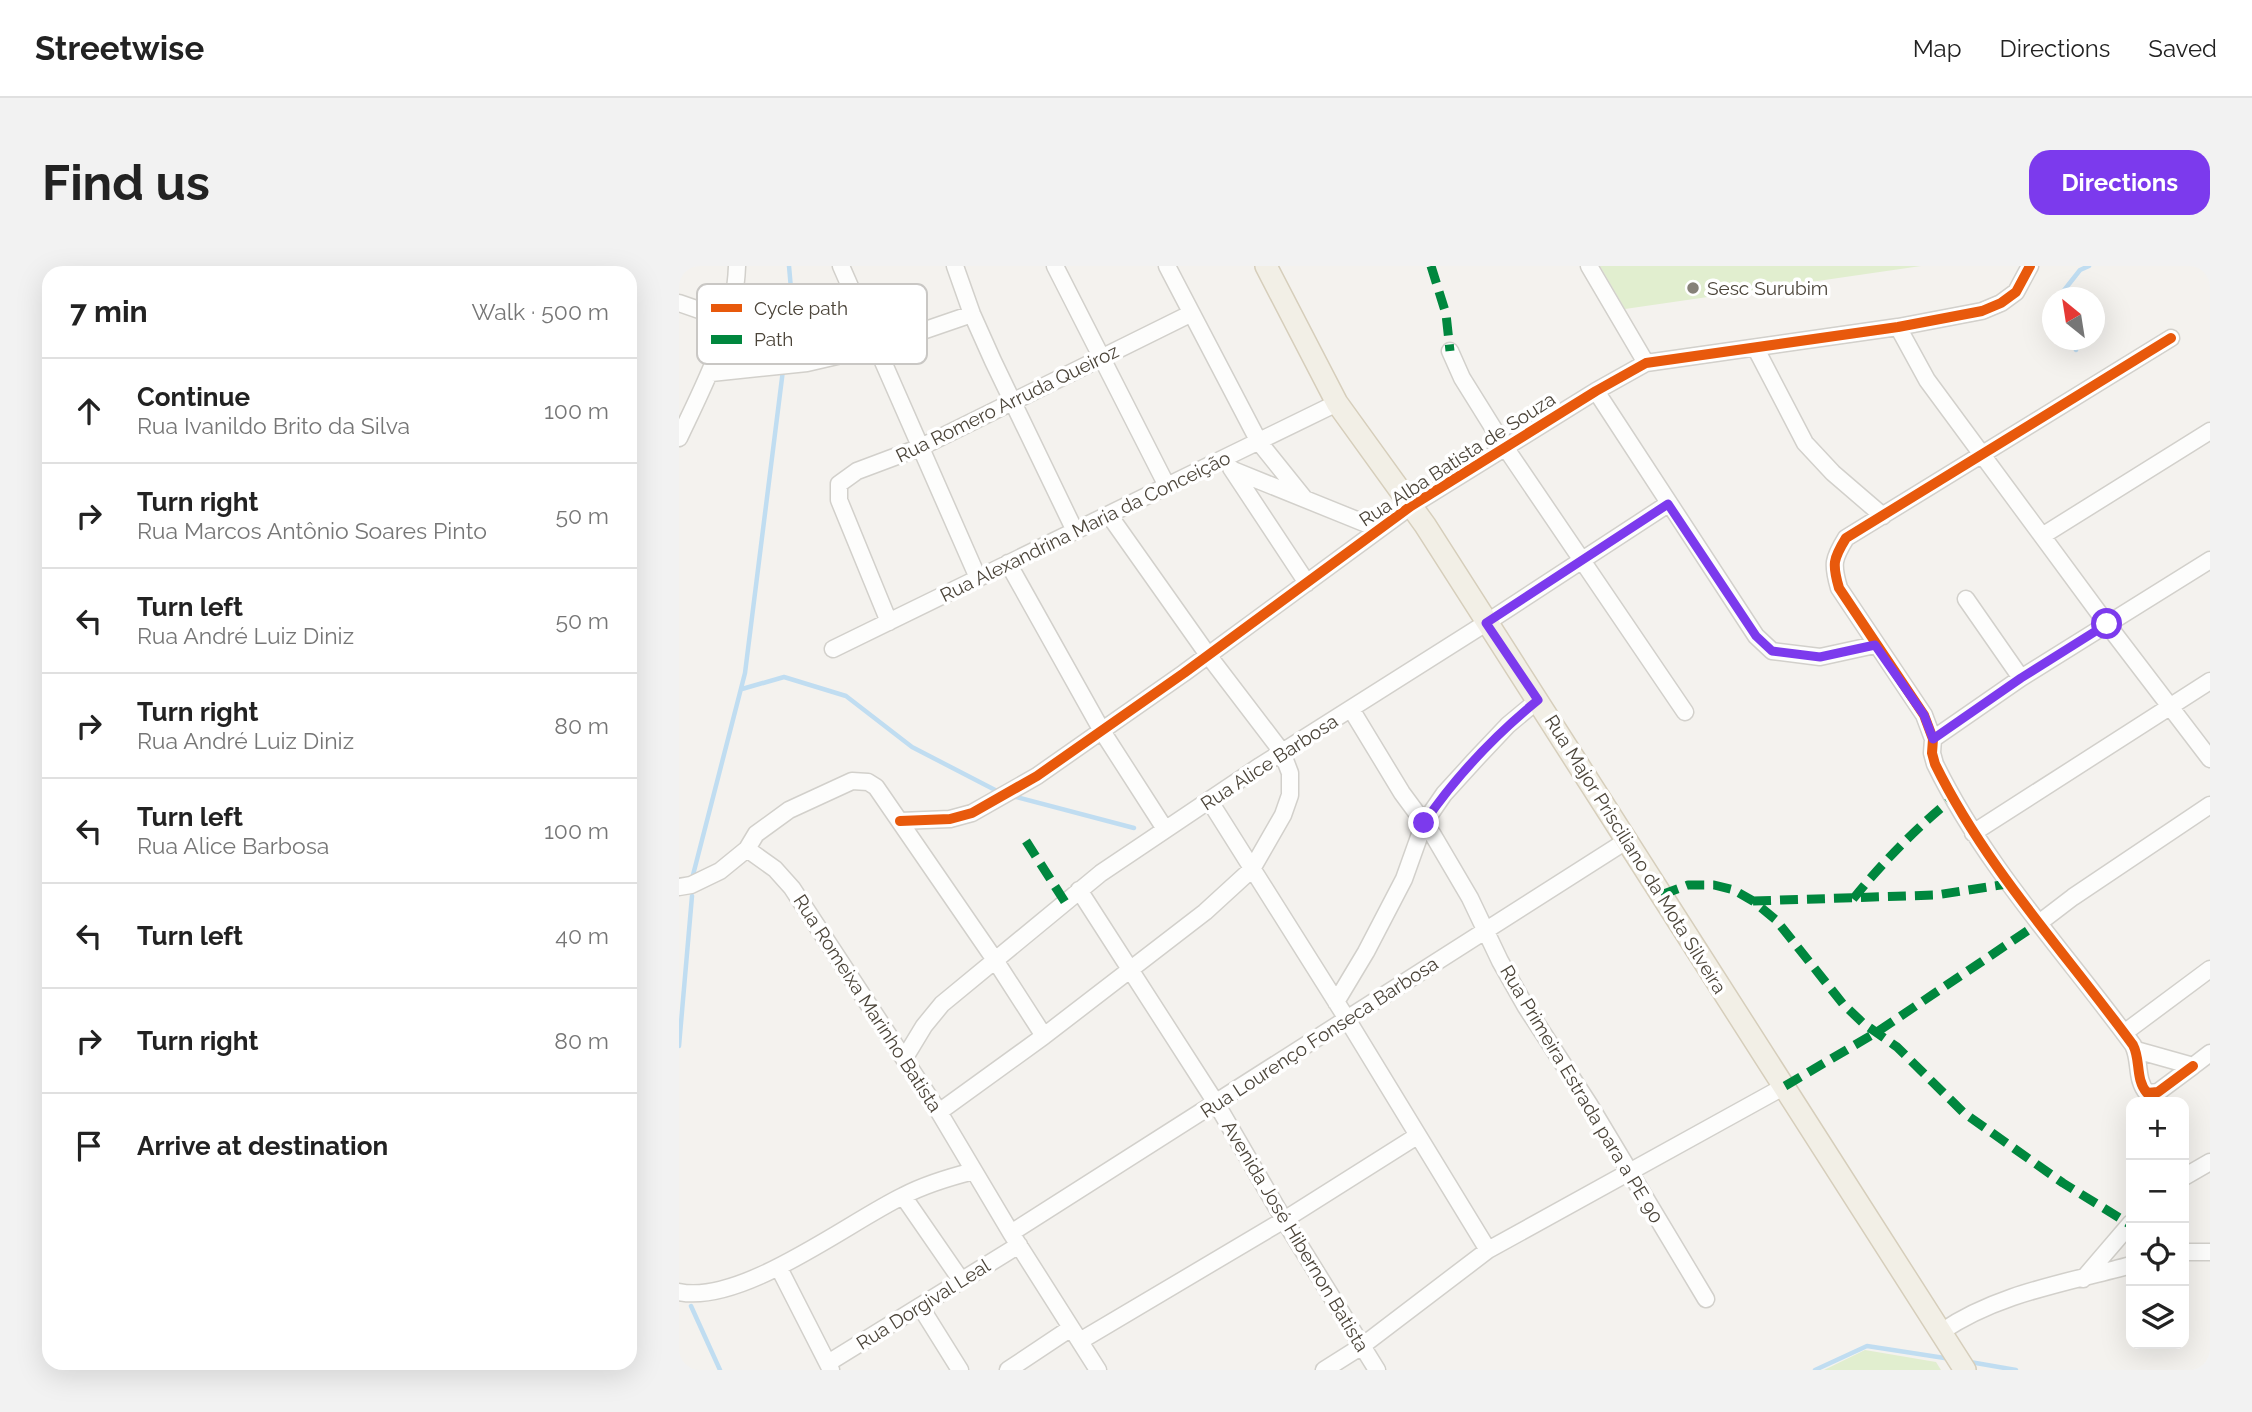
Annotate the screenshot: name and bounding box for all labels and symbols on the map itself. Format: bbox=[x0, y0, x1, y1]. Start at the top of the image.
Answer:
place label: Sesc Surubim bbox=[1707, 277, 1828, 299]
marker: Sesc Surubim bbox=[1685, 280, 1701, 296]
legend bbox=[697, 284, 927, 364]
north arrow bbox=[2042, 287, 2105, 350]
text: Cycle path bbox=[754, 297, 848, 319]
text: Path bbox=[754, 328, 793, 350]
street label: Rua Romero Arruda Queiroz bbox=[892, 339, 1122, 467]
street label: Rua Alba Batista de Souza bbox=[1355, 387, 1559, 531]
street label: Rua Alexandrina Maria da Conceição bbox=[936, 446, 1234, 606]
route start bbox=[2091, 608, 2122, 639]
street label: Rua Alice Barbosa bbox=[1196, 710, 1342, 814]
street label: Rua Major Prisciliano da Mota Silveira bbox=[1541, 711, 1731, 997]
route end bbox=[1408, 807, 1439, 838]
street label: Rua Romeixa Marinho Batista bbox=[789, 890, 947, 1116]
street label: Rua Lourenço Fonseca Barbosa bbox=[1196, 952, 1442, 1122]
street label: Rua Primeira Estrada para a PE 90 bbox=[1496, 961, 1668, 1227]
street label: Avenida José Hibernon Batista bbox=[1218, 1116, 1374, 1356]
street label: Rua Dorgival Leal bbox=[852, 1254, 994, 1354]

